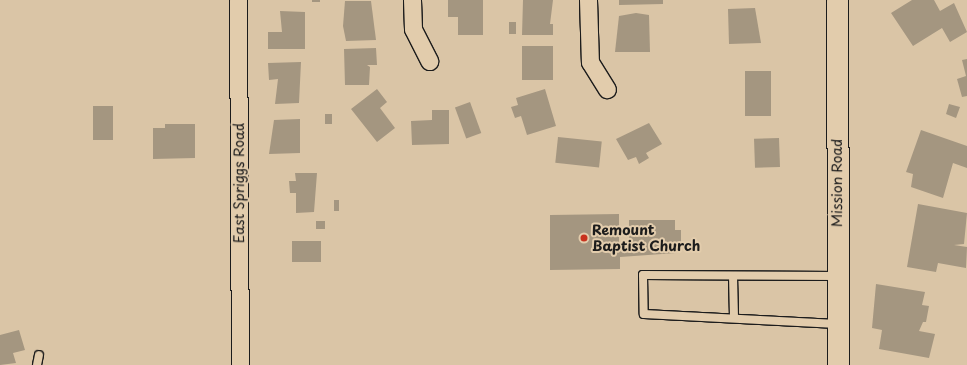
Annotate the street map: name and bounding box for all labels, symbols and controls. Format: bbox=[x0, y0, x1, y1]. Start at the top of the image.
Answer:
street label: East Spriggs Road bbox=[231, 122, 247, 244]
street label: Mission Road bbox=[829, 139, 845, 227]
place label: Remount Baptist Church bbox=[592, 222, 701, 254]
marker: Remount Baptist Church bbox=[579, 233, 589, 243]

